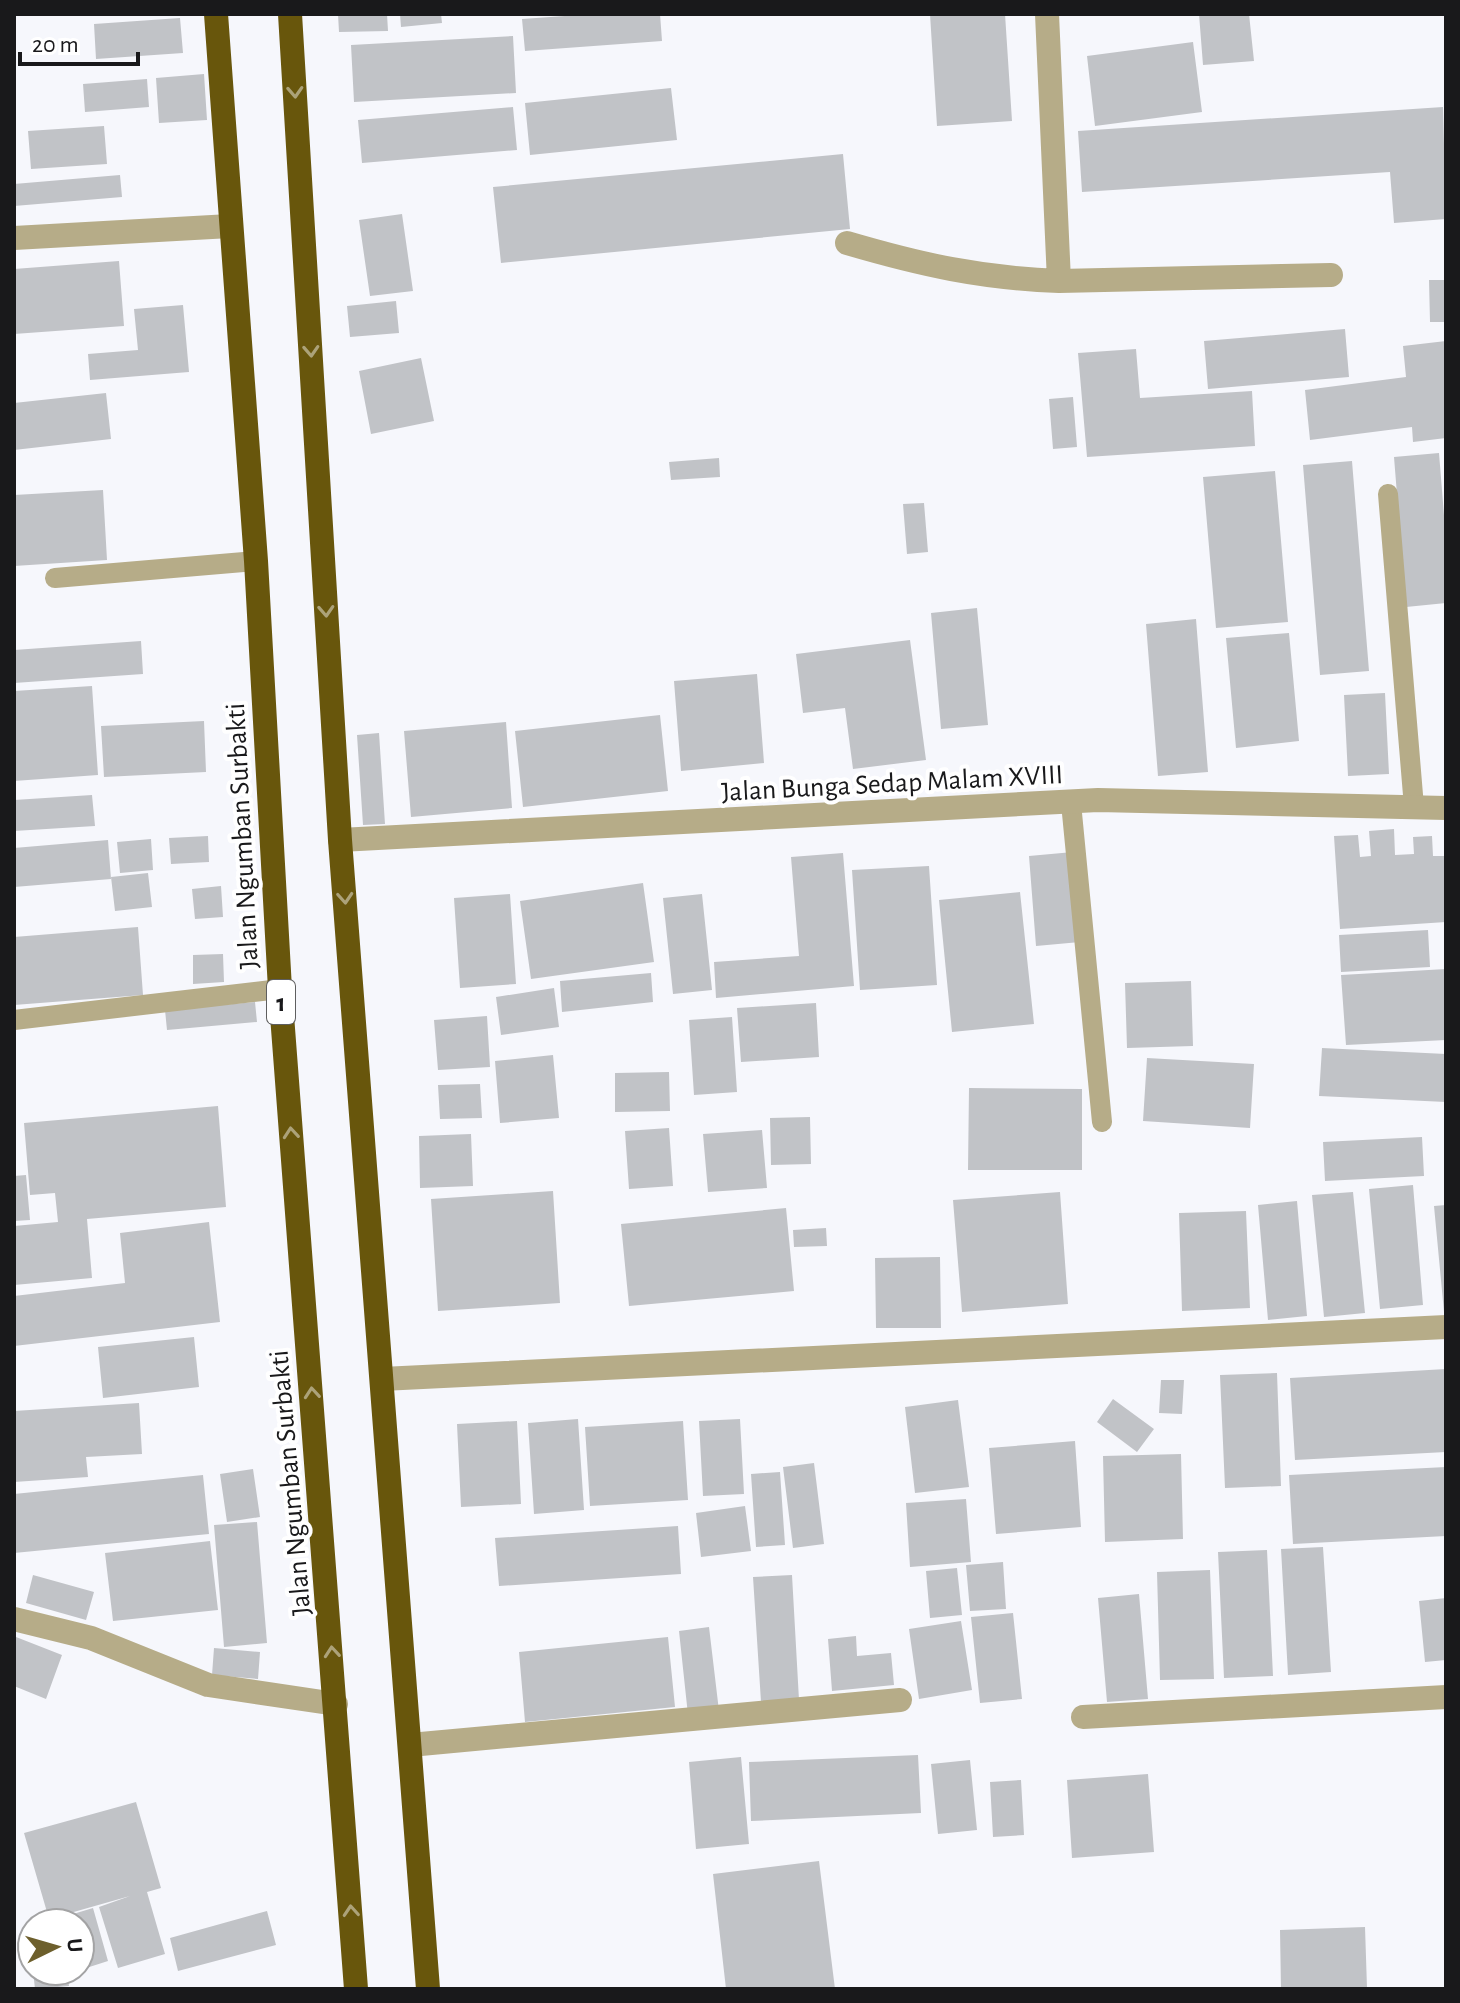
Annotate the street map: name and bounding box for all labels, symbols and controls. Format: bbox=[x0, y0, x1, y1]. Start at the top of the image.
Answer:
scale bar bbox=[20, 16, 138, 66]
text: 20 m bbox=[32, 33, 79, 57]
one-way arrow bbox=[286, 86, 303, 99]
one-way arrow bbox=[302, 345, 319, 358]
one-way arrow bbox=[318, 605, 335, 618]
street label: Jalan Ngumban Surbakti bbox=[222, 702, 264, 970]
street label: Jalan Bunga Sedap Malam XVIII bbox=[721, 761, 1064, 807]
one-way arrow bbox=[336, 892, 353, 905]
road number: 1 bbox=[267, 980, 295, 1024]
one-way arrow bbox=[283, 1127, 300, 1140]
street label: Jalan Ngumban Surbakti bbox=[265, 1349, 317, 1617]
one-way arrow bbox=[304, 1386, 321, 1399]
one-way arrow bbox=[324, 1645, 341, 1658]
one-way arrow bbox=[343, 1904, 360, 1917]
north arrow bbox=[16, 1907, 96, 1987]
text: U bbox=[63, 1937, 86, 1953]

